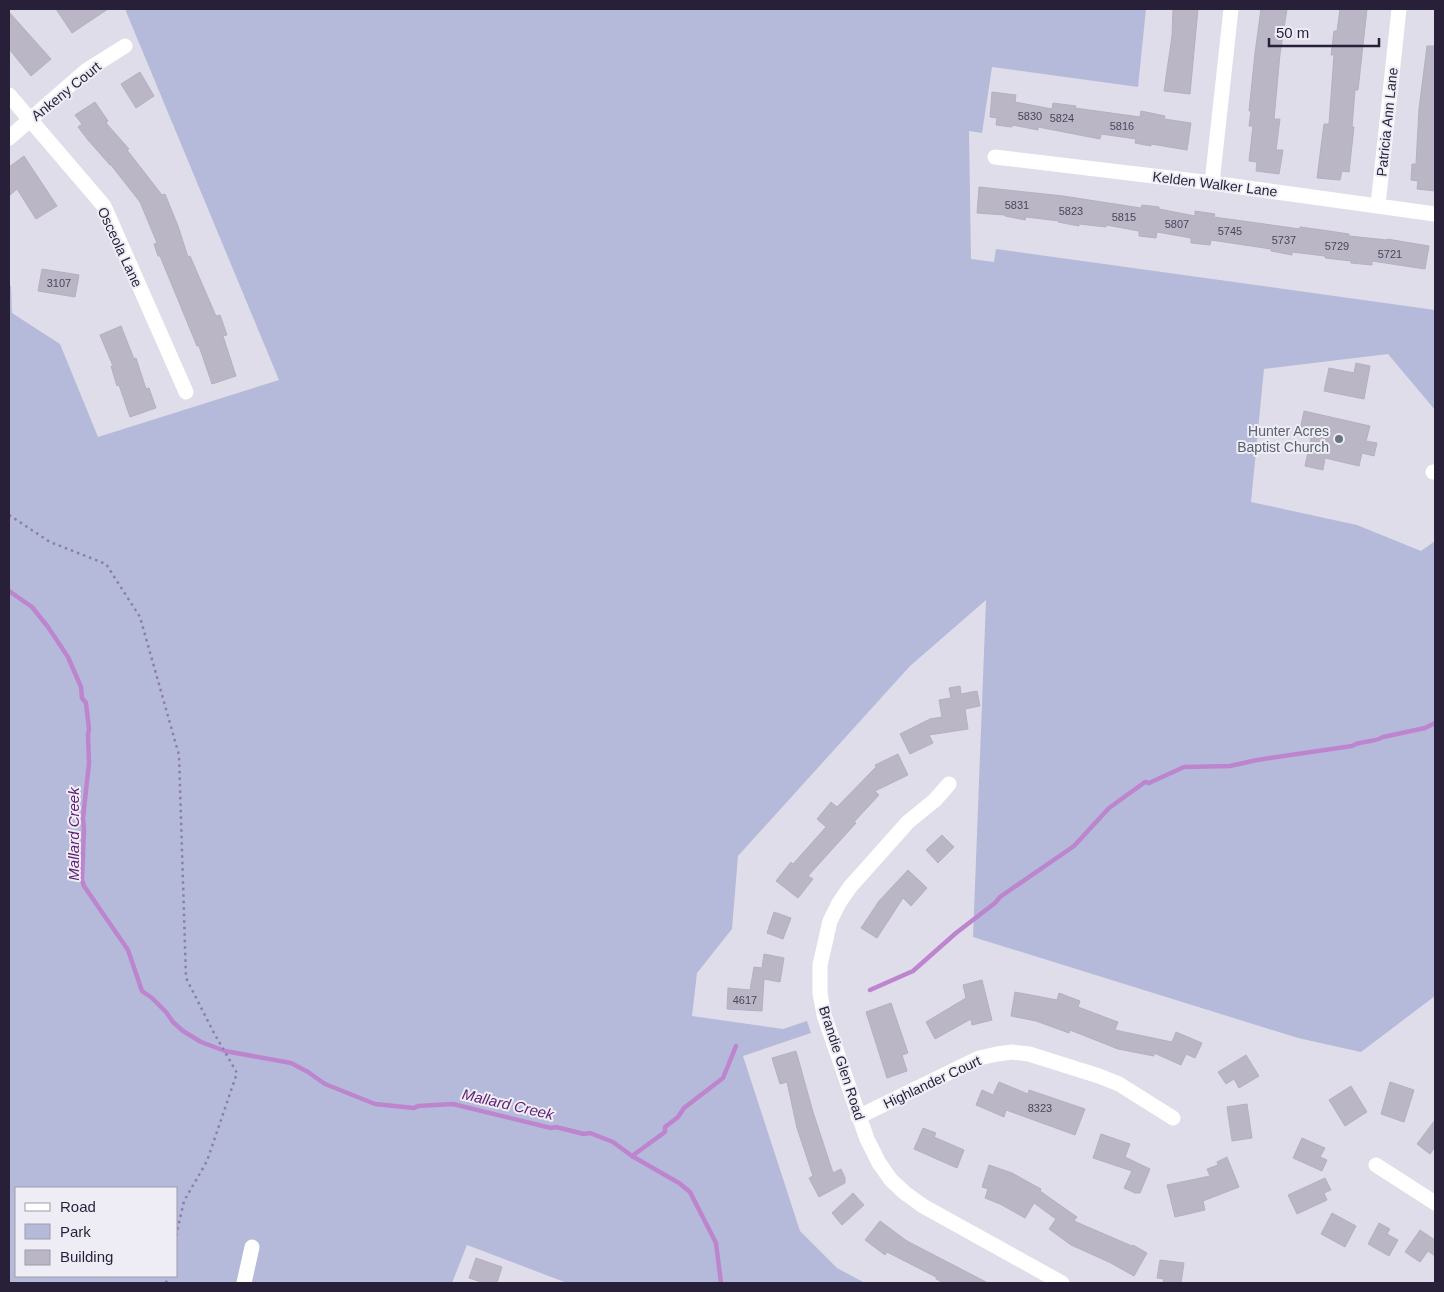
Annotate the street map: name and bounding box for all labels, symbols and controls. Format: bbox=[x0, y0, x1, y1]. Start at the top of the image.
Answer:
scale bar bbox=[1269, 15, 1379, 47]
text: 50 m bbox=[1276, 24, 1309, 41]
street label: Ankeny Court bbox=[28, 58, 104, 124]
street label: Patricia Ann Lane bbox=[1373, 66, 1401, 177]
house number: 5830 bbox=[1018, 110, 1042, 122]
house number: 5824 bbox=[1050, 112, 1074, 124]
house number: 5816 bbox=[1110, 120, 1134, 132]
street label: Kelden Walker Lane bbox=[1152, 168, 1278, 200]
house number: 5831 bbox=[1005, 199, 1029, 211]
street label: Osceola Lane bbox=[94, 204, 146, 290]
house number: 5823 bbox=[1059, 205, 1083, 217]
house number: 5815 bbox=[1112, 211, 1136, 223]
house number: 5807 bbox=[1165, 218, 1189, 230]
house number: 5745 bbox=[1218, 225, 1242, 237]
house number: 5737 bbox=[1272, 234, 1296, 246]
house number: 5729 bbox=[1325, 240, 1349, 252]
house number: 5721 bbox=[1378, 248, 1402, 260]
house number: 3107 bbox=[47, 277, 71, 289]
place label: Hunter Acres Baptist Church bbox=[1237, 423, 1329, 455]
marker: Hunter Acres Baptist Church bbox=[1333, 433, 1345, 445]
water label: Mallard Creek bbox=[65, 786, 82, 881]
house number: 4617 bbox=[733, 994, 757, 1006]
street label: Brandie Glen Road bbox=[816, 1004, 868, 1122]
street label: Highlander Court bbox=[881, 1052, 983, 1112]
water label: Mallard Creek bbox=[461, 1085, 557, 1123]
house number: 8323 bbox=[1028, 1102, 1052, 1114]
legend bbox=[15, 1187, 178, 1277]
text: Road bbox=[60, 1198, 96, 1215]
text: Park bbox=[60, 1223, 91, 1240]
text: Building bbox=[60, 1248, 113, 1265]

